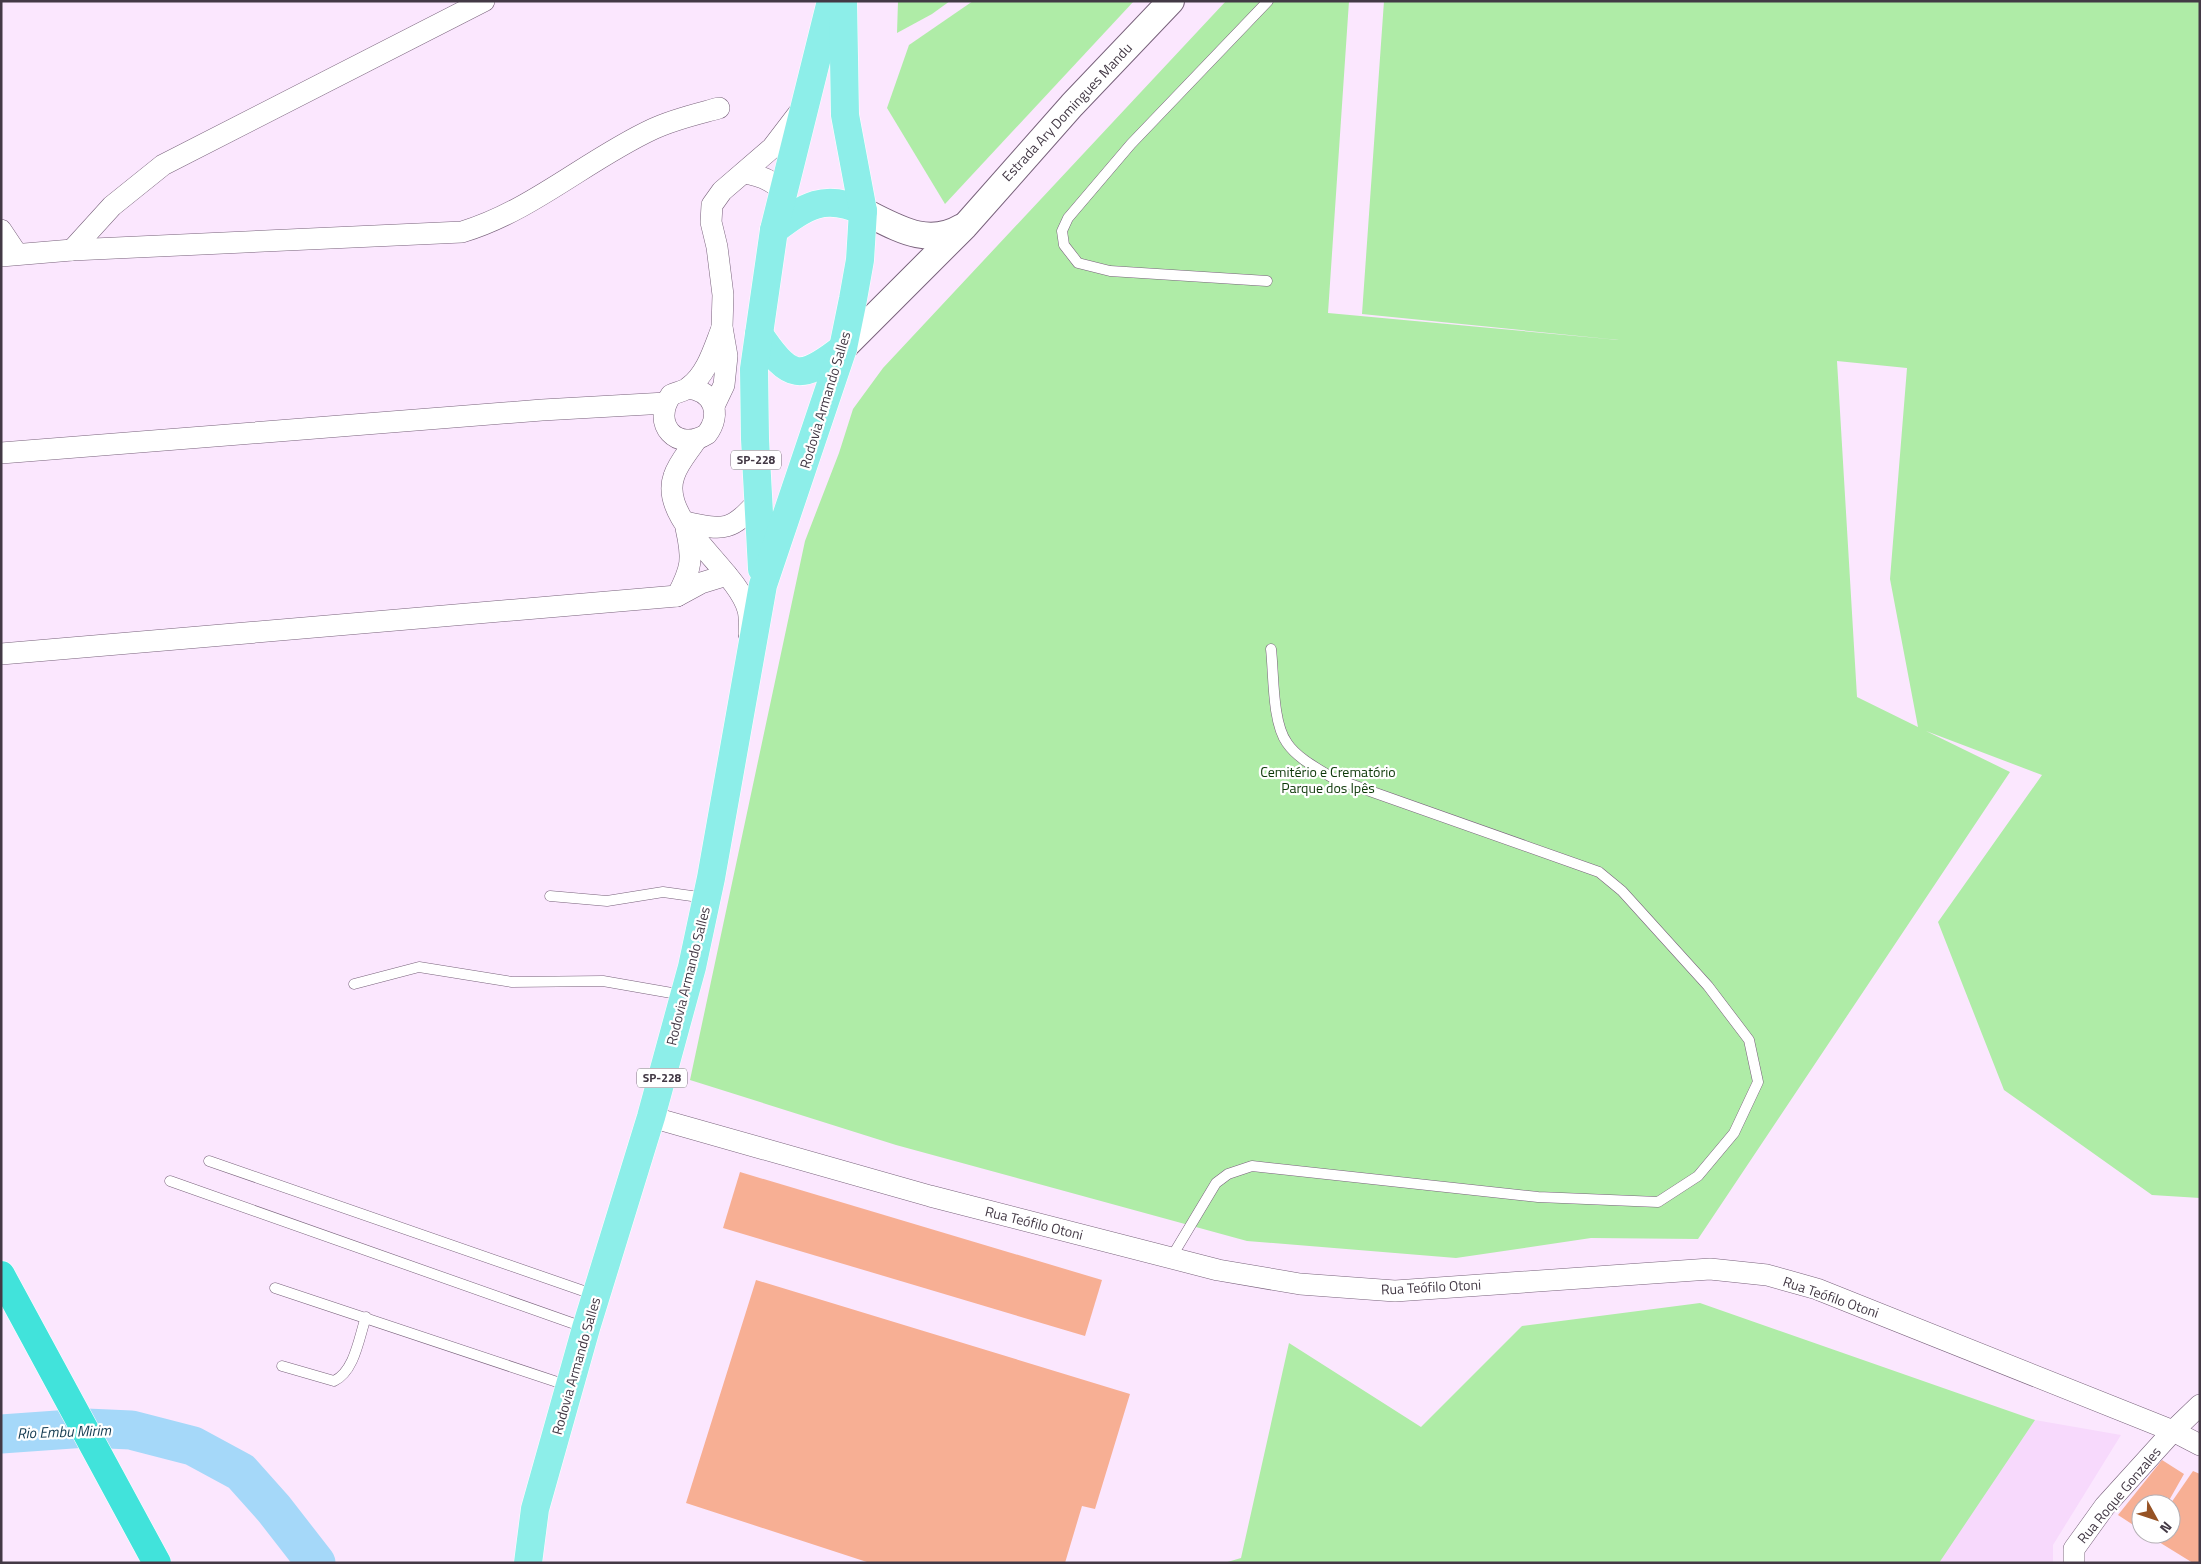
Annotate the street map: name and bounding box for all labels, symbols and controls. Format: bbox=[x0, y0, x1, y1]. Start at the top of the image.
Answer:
street label: Estrada Ary Domingues Mandu bbox=[997, 38, 1137, 186]
street label: Rodovia Armando Salles bbox=[794, 329, 855, 471]
road number: SP-228 bbox=[731, 450, 781, 470]
park label: Cemitério e Crematório Parque dos Ipês bbox=[1260, 761, 1396, 798]
street label: Rodovia Armando Salles bbox=[660, 904, 715, 1048]
road number: SP-228 bbox=[637, 1068, 687, 1088]
street label: Rua Teófilo Otoni bbox=[983, 1200, 1085, 1245]
street label: Rua Teófilo Otoni bbox=[1780, 1270, 1882, 1323]
street label: Rua Teófilo Otoni bbox=[1380, 1273, 1482, 1300]
street label: Rodovia Armando Salles bbox=[546, 1295, 605, 1437]
water label: Rio Embu Mirim bbox=[17, 1418, 112, 1445]
street label: Rua Roque Gonzales bbox=[2072, 1442, 2165, 1548]
north arrow bbox=[2131, 1494, 2181, 1544]
text: N bbox=[2155, 1517, 2178, 1538]

